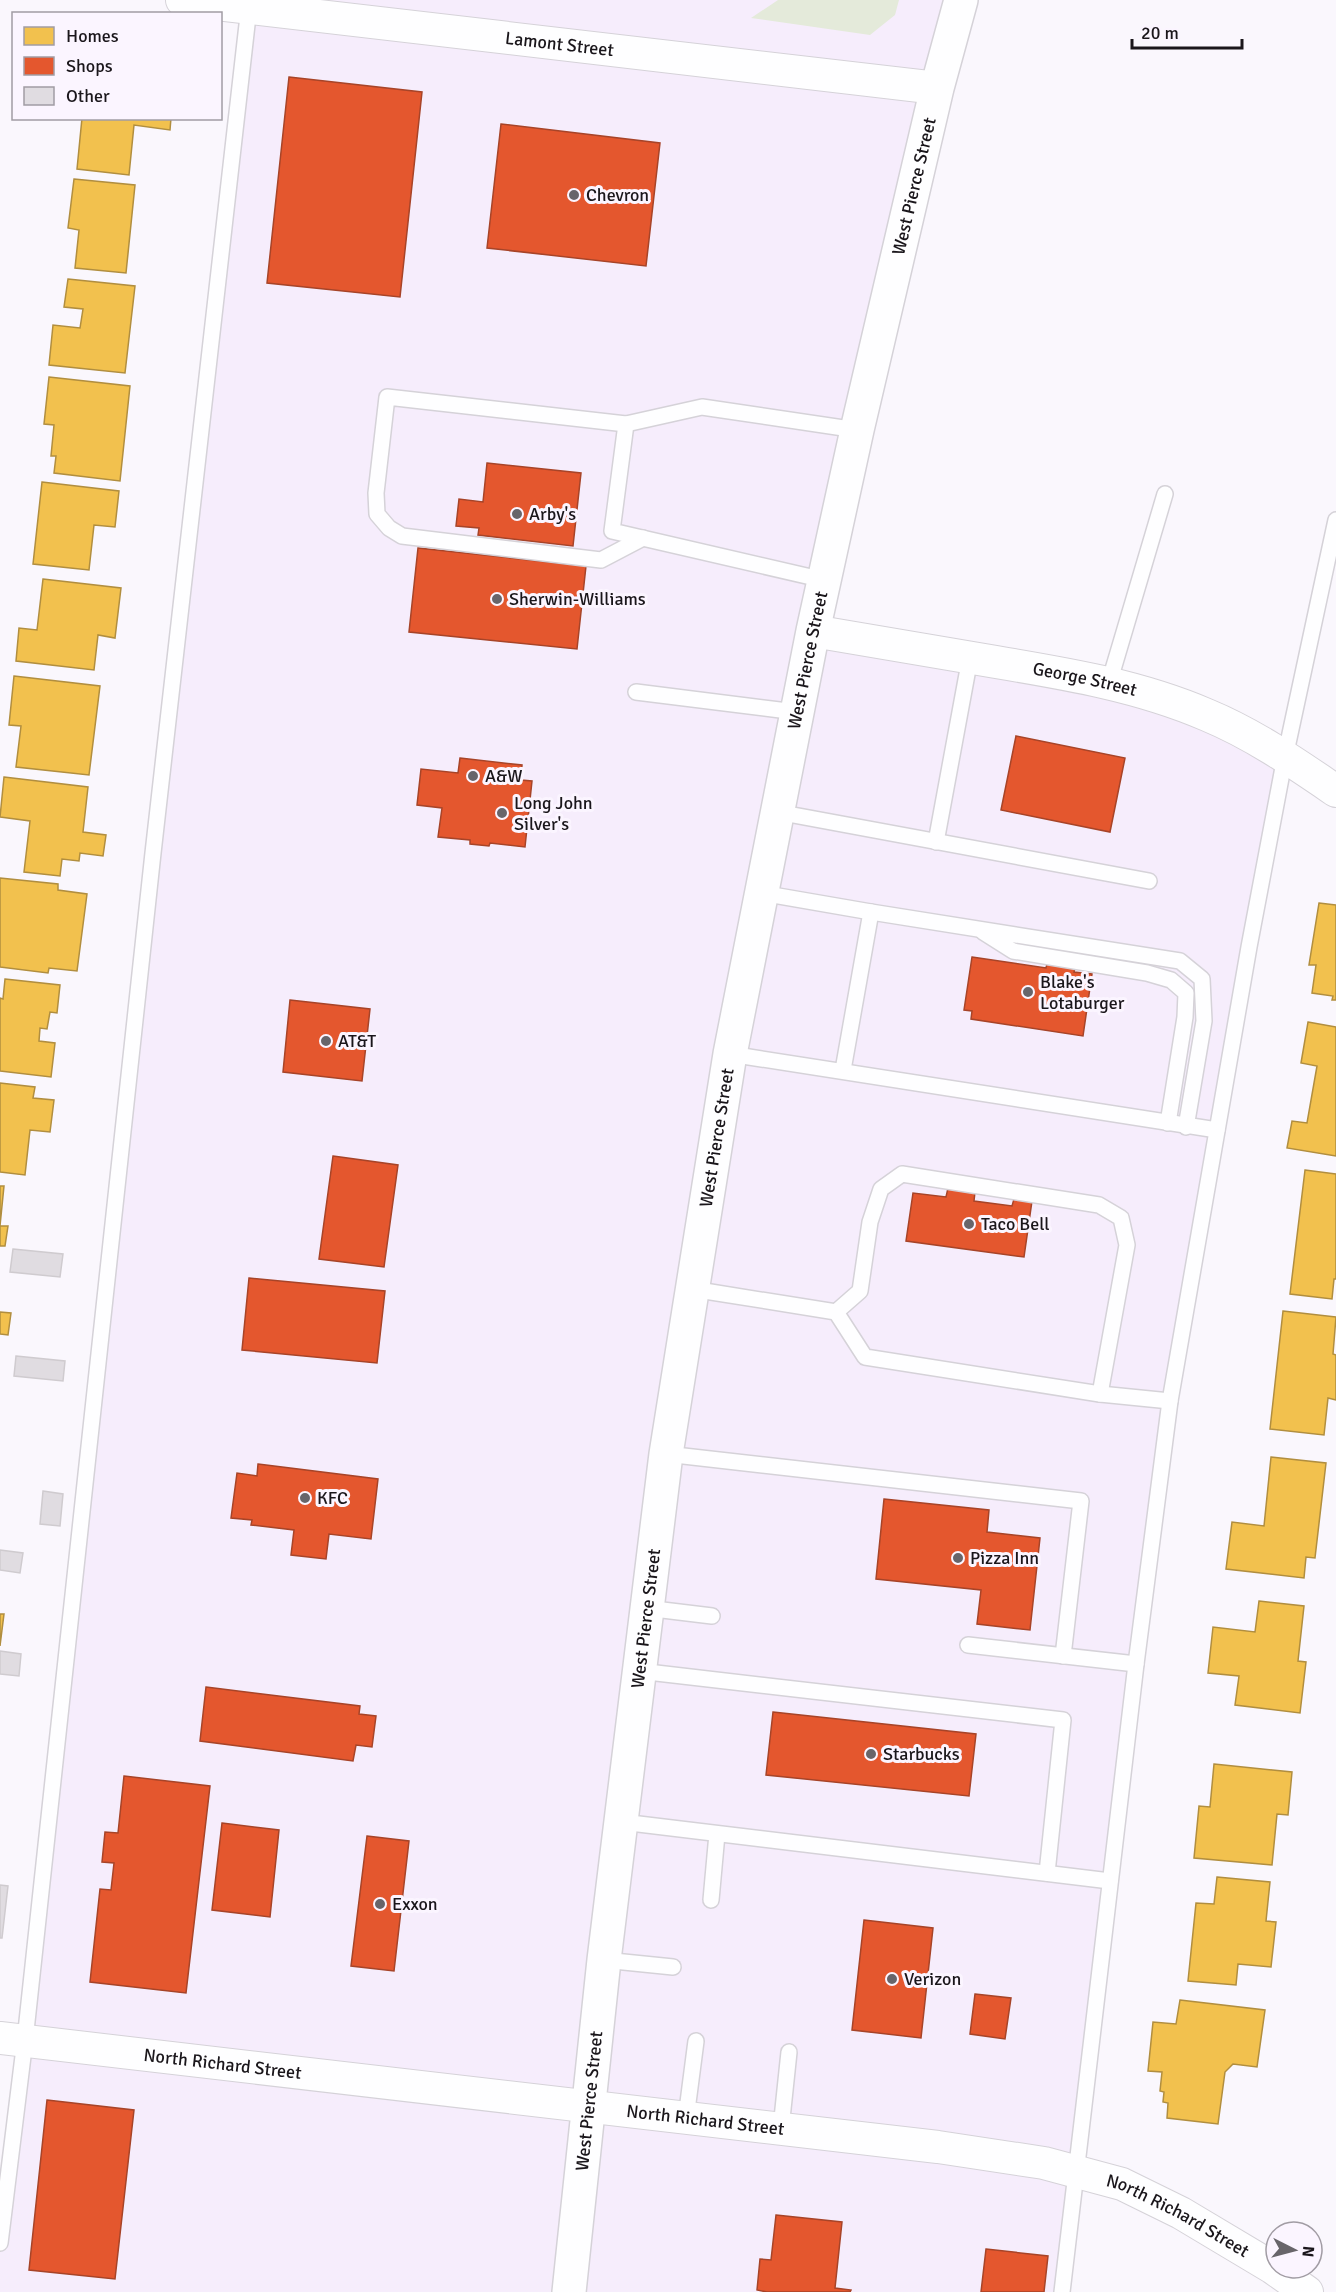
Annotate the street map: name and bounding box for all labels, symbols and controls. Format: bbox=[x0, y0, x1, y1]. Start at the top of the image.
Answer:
legend bbox=[12, 12, 222, 120]
scale bar bbox=[1132, 12, 1242, 50]
text: 20 m bbox=[1141, 22, 1179, 44]
text: Homes bbox=[66, 25, 119, 47]
street label: Lamont Street bbox=[504, 27, 615, 61]
text: Shops bbox=[66, 55, 113, 77]
text: Other bbox=[66, 85, 110, 107]
street label: West Pierce Street bbox=[887, 115, 941, 257]
place label: Chevron bbox=[586, 184, 649, 206]
marker: Chevron bbox=[567, 188, 581, 202]
place label: Arby's bbox=[529, 503, 576, 525]
marker: Arby's bbox=[510, 507, 524, 521]
place label: Sherwin-Williams bbox=[509, 588, 646, 610]
street label: West Pierce Street bbox=[783, 589, 832, 731]
marker: Sherwin-Williams bbox=[490, 592, 504, 606]
street label: George Street bbox=[1031, 657, 1139, 701]
place label: A&W bbox=[485, 765, 523, 787]
marker: A&W bbox=[466, 769, 480, 783]
place label: Long John Silver's bbox=[514, 792, 593, 835]
marker: Long John Silver's bbox=[495, 806, 509, 820]
place label: Blake's Lotaburger bbox=[1040, 971, 1125, 1014]
marker: Blake's Lotaburger bbox=[1021, 985, 1035, 999]
place label: AT&T bbox=[338, 1030, 376, 1052]
marker: AT&T bbox=[319, 1034, 333, 1048]
street label: West Pierce Street bbox=[695, 1067, 739, 1209]
place label: Taco Bell bbox=[981, 1213, 1050, 1235]
marker: Taco Bell bbox=[962, 1217, 976, 1231]
place label: KFC bbox=[317, 1487, 348, 1509]
marker: KFC bbox=[298, 1491, 312, 1505]
street label: West Pierce Street bbox=[626, 1547, 665, 1689]
place label: Pizza Inn bbox=[970, 1547, 1039, 1569]
marker: Pizza Inn bbox=[951, 1551, 965, 1565]
place label: Starbucks bbox=[883, 1743, 960, 1765]
marker: Starbucks bbox=[864, 1747, 878, 1761]
place label: Exxon bbox=[392, 1893, 438, 1915]
marker: Exxon bbox=[373, 1897, 387, 1911]
place label: Verizon bbox=[904, 1968, 961, 1990]
marker: Verizon bbox=[885, 1972, 899, 1986]
street label: West Pierce Street bbox=[571, 2030, 607, 2172]
street label: North Richard Street bbox=[142, 2044, 303, 2084]
street label: North Richard Street bbox=[625, 2100, 785, 2140]
street label: North Richard Street bbox=[1104, 2169, 1253, 2262]
north arrow bbox=[1264, 2220, 1324, 2280]
text: N bbox=[1297, 2245, 1318, 2258]

